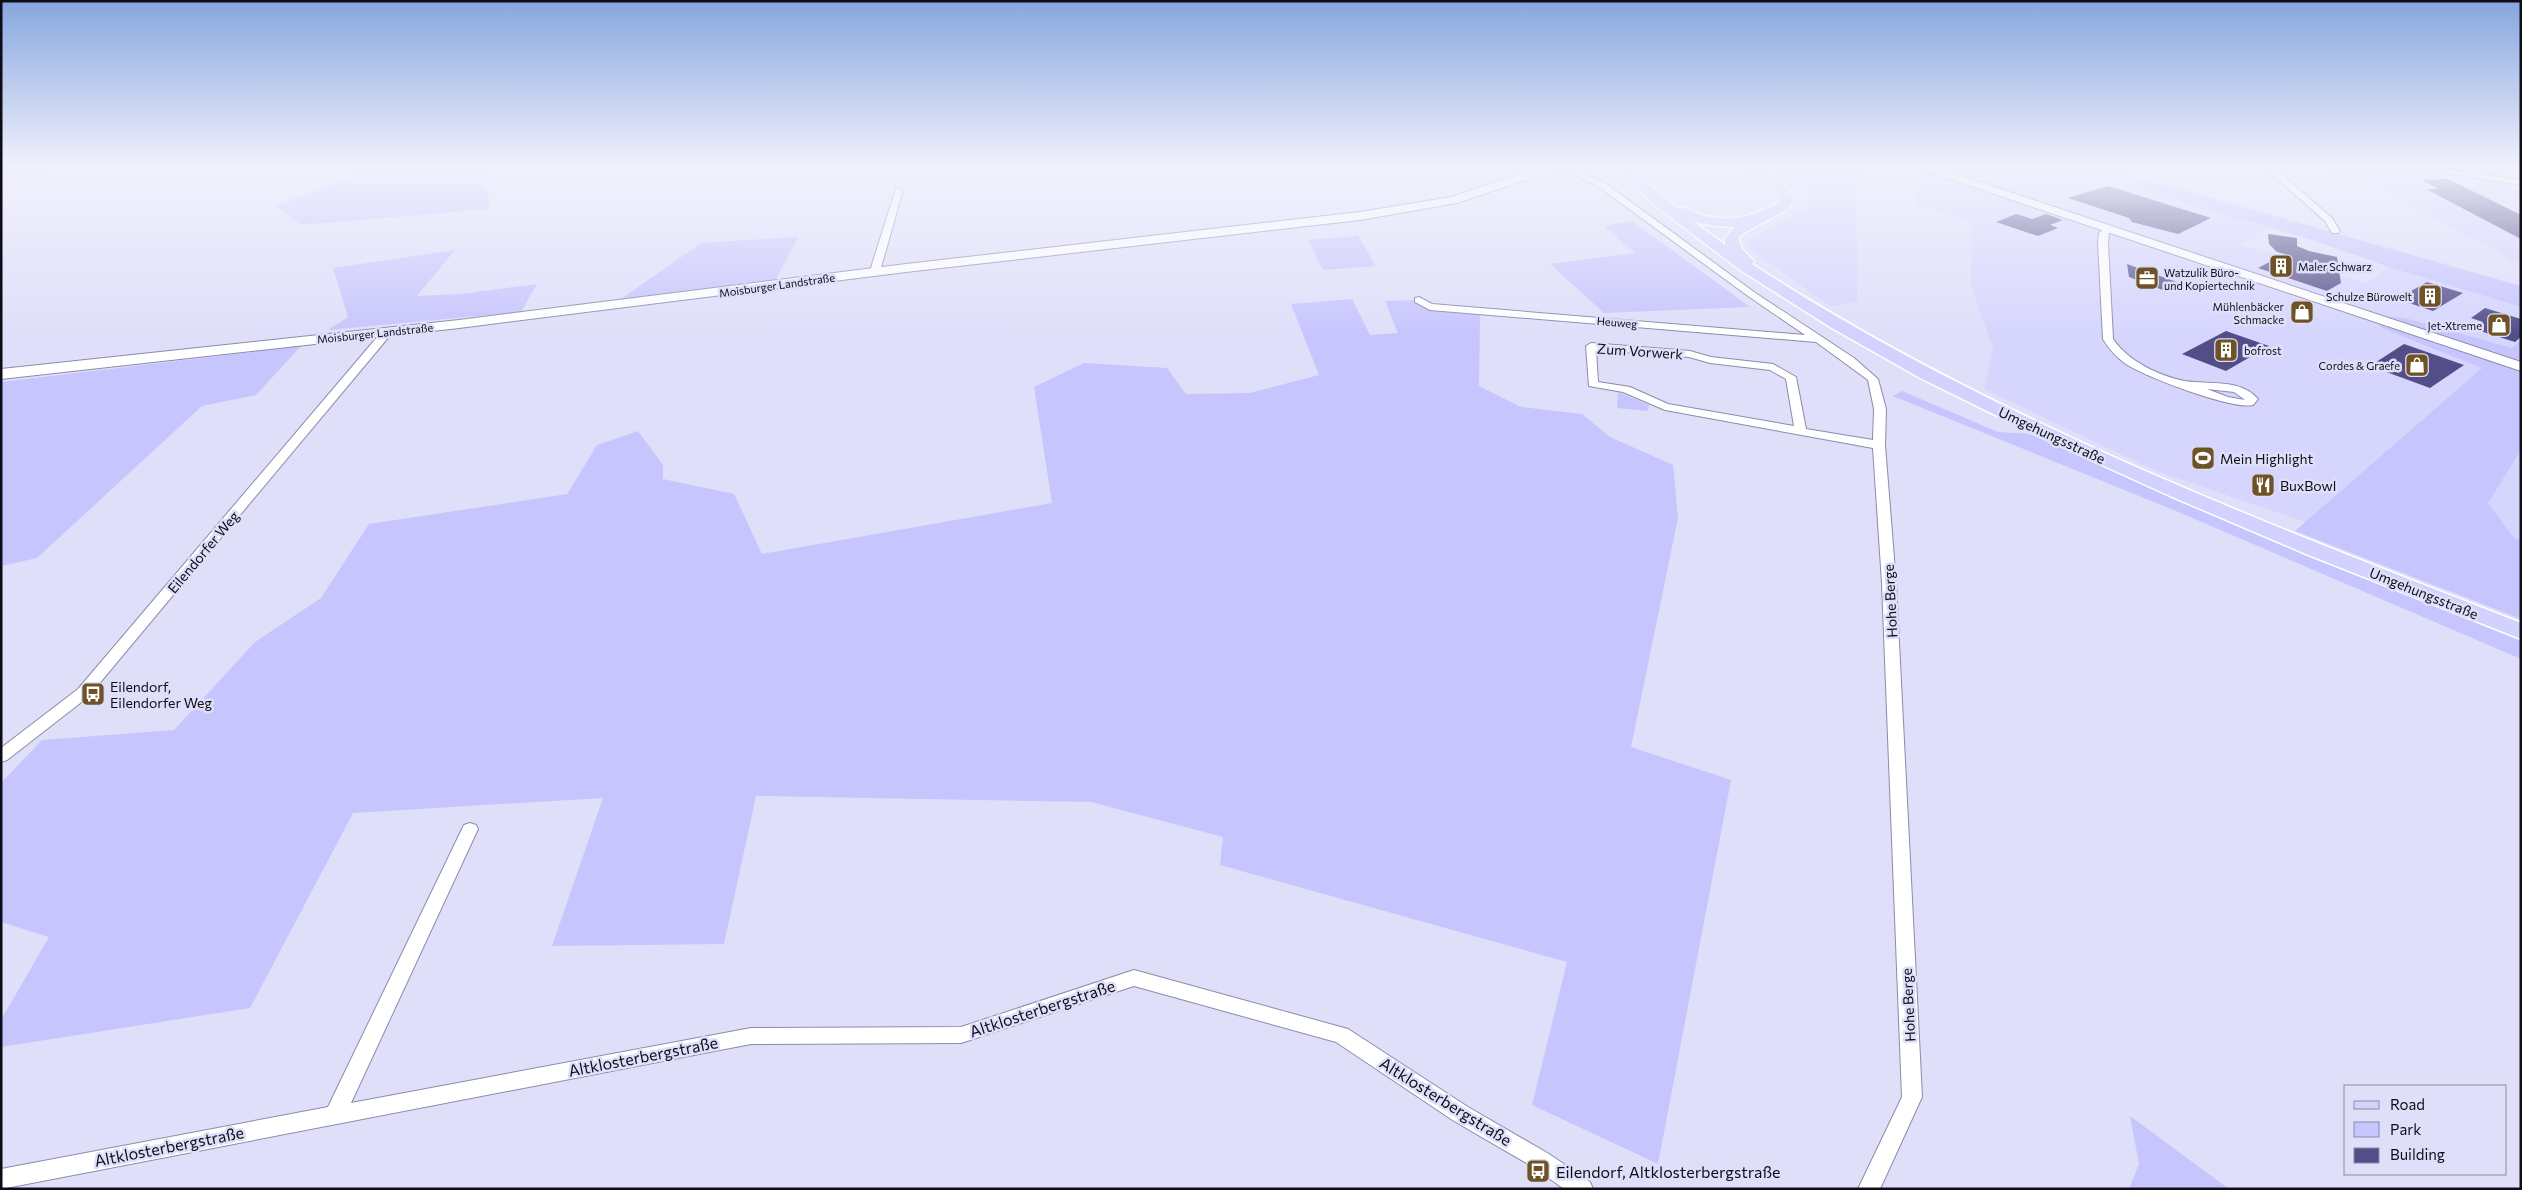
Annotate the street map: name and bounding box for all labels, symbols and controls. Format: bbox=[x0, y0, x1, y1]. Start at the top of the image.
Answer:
building icon: Maler Schwarz bbox=[2268, 253, 2294, 279]
place label: Maler Schwarz bbox=[2298, 260, 2372, 273]
office icon: Watzulik Büro- und Kopiertechnik bbox=[2134, 265, 2160, 291]
place label: Watzulik Büro- und Kopiertechnik bbox=[2164, 266, 2255, 292]
street label: Moisburger Landstraße bbox=[718, 270, 836, 300]
building icon: Schulze Bürowelt bbox=[2417, 283, 2443, 309]
place label: Schulze Bürowelt bbox=[2326, 290, 2412, 303]
shop icon: Mühlenbäcker Schmacke bbox=[2289, 299, 2315, 325]
place label: Mühlenbäcker Schmacke bbox=[2213, 300, 2285, 326]
shop icon: Jet-Xtreme bbox=[2486, 312, 2512, 338]
street label: Heuweg bbox=[1596, 314, 1638, 330]
place label: Jet-Xtreme bbox=[2427, 319, 2482, 333]
street label: Moisburger Landstraße bbox=[316, 320, 434, 346]
building icon: bofrost bbox=[2213, 337, 2239, 363]
street label: Zum Vorwerk bbox=[1596, 340, 1684, 363]
place label: bofrost bbox=[2244, 344, 2282, 357]
shop icon: Cordes & Graefe bbox=[2404, 352, 2430, 378]
place label: Cordes & Graefe bbox=[2319, 359, 2400, 372]
street label: Umgehungsstraße bbox=[1996, 403, 2108, 467]
sports icon: Mein Highlight bbox=[2190, 445, 2216, 471]
place label: Mein Highlight bbox=[2220, 450, 2314, 467]
restaurant icon: BuxBowl bbox=[2250, 472, 2276, 498]
place label: BuxBowl bbox=[2280, 477, 2336, 494]
street label: Eilendorfer Weg bbox=[164, 507, 243, 597]
street label: Umgehungsstraße bbox=[2367, 563, 2481, 623]
street label: Hohe Berge bbox=[1880, 564, 1900, 638]
place label: Eilendorf, Eilendorfer Weg bbox=[110, 678, 212, 711]
bus stop icon: Eilendorf, Eilendorfer Weg bbox=[80, 681, 106, 707]
street label: Hohe Berge bbox=[1898, 968, 1918, 1042]
street label: Altklosterbergstraße bbox=[967, 976, 1117, 1040]
street label: Altklosterbergstraße bbox=[567, 1032, 719, 1080]
street label: Altklosterbergstraße bbox=[1377, 1053, 1515, 1149]
legend bbox=[2344, 1085, 2507, 1175]
text: Road bbox=[2390, 1095, 2425, 1113]
text: Park bbox=[2390, 1120, 2421, 1138]
street label: Altklosterbergstraße bbox=[93, 1122, 245, 1170]
text: Building bbox=[2390, 1145, 2445, 1163]
bus stop icon: Eilendorf, Altklosterbergstraße bbox=[1525, 1158, 1551, 1184]
place label: Eilendorf, Altklosterbergstraße bbox=[1556, 1162, 1781, 1181]

